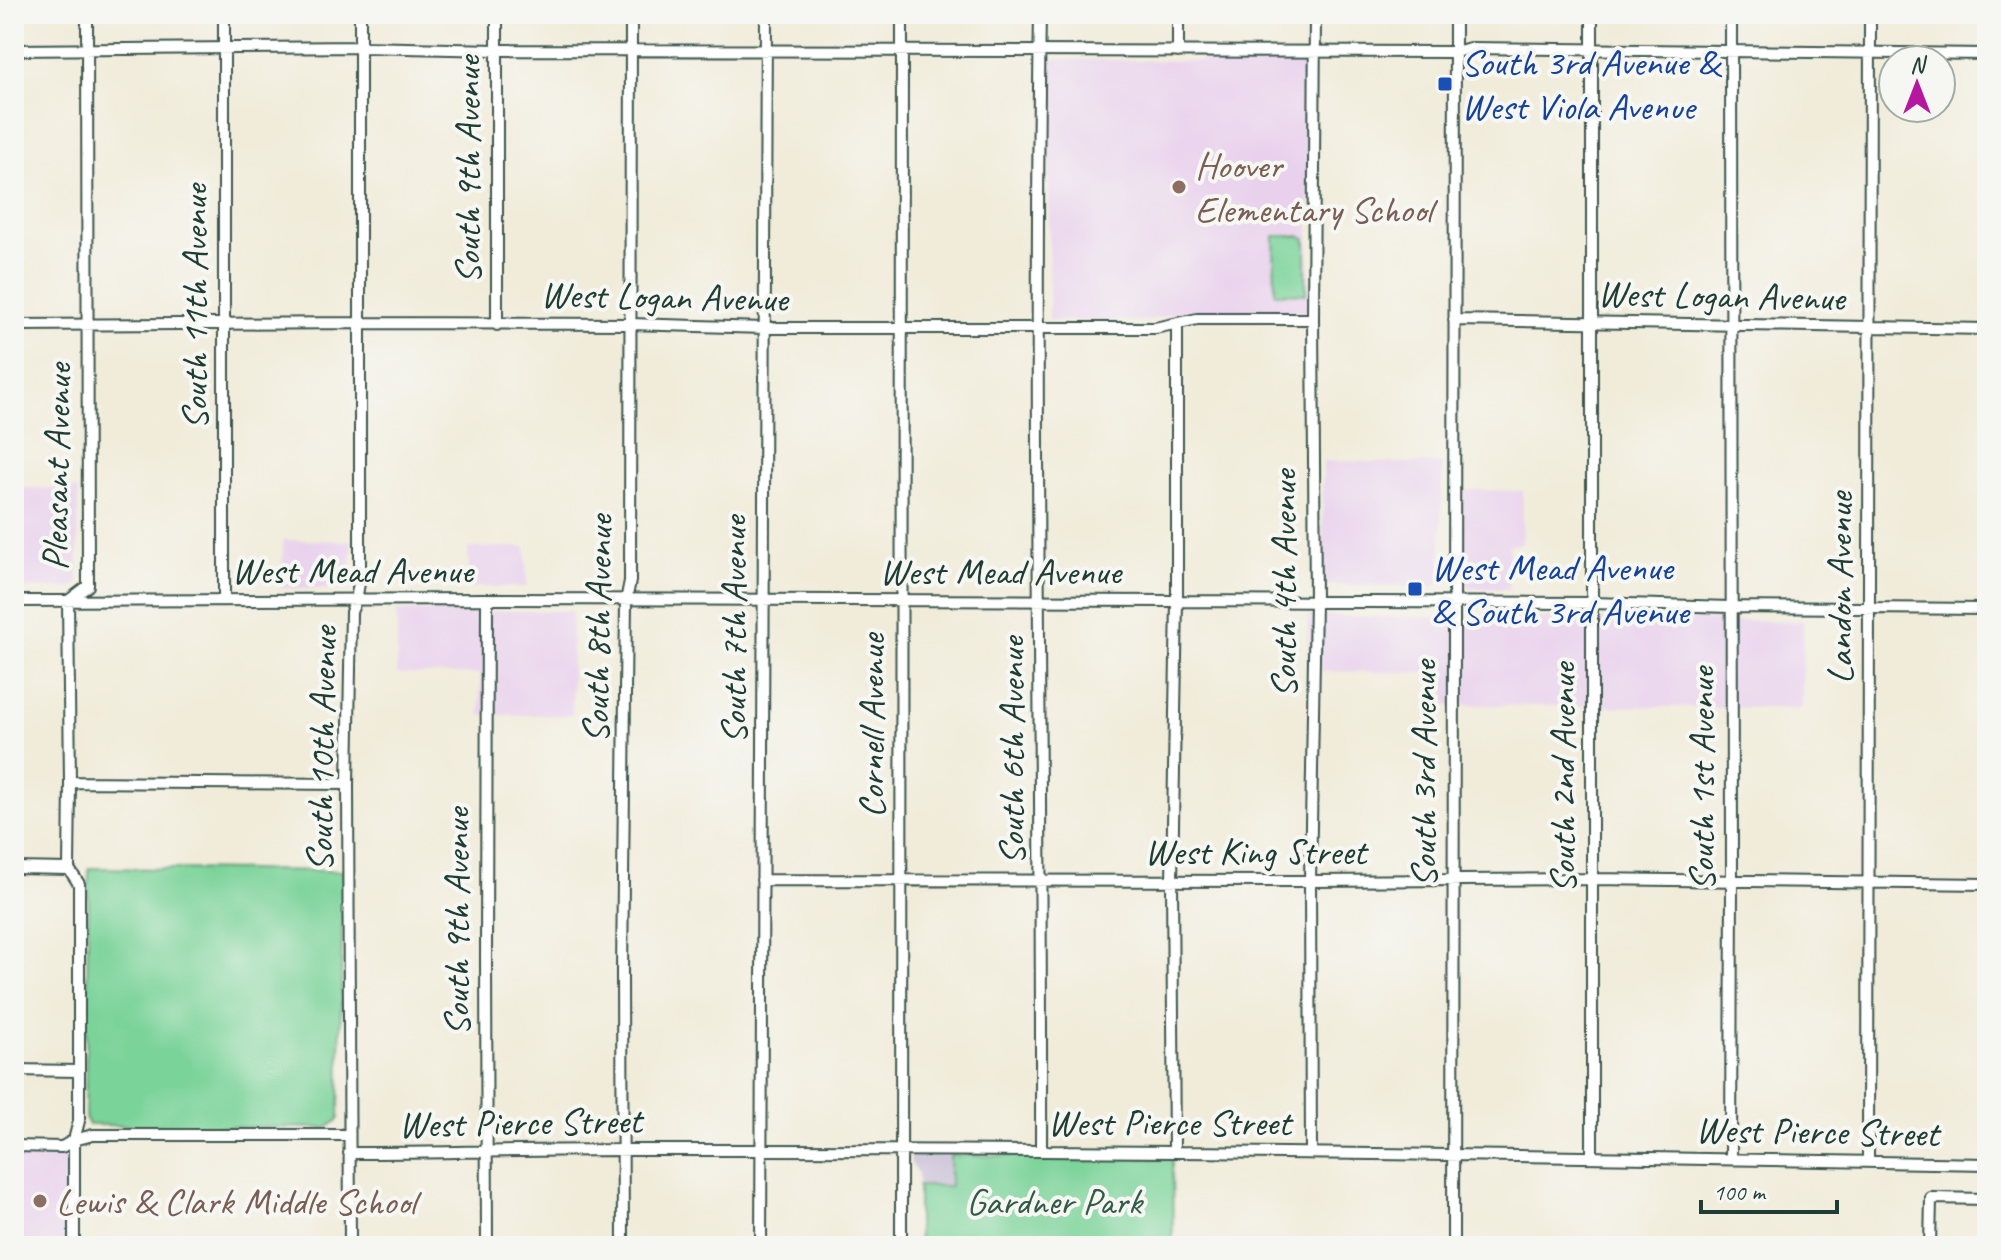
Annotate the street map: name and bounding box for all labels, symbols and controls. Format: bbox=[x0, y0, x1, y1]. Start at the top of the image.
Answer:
place label: South 3rd Avenue & West Viola Avenue bbox=[1461, 39, 1722, 130]
north arrow bbox=[1877, 44, 1957, 124]
text: N bbox=[1910, 51, 1927, 79]
street label: South 9th Avenue bbox=[444, 53, 491, 284]
marker: South 3rd Avenue & West Viola Avenue bbox=[1436, 75, 1454, 93]
place label: Hoover Elementary School bbox=[1195, 142, 1439, 233]
marker: Hoover Elementary School bbox=[1170, 178, 1188, 196]
street label: South 11th Avenue bbox=[171, 182, 218, 430]
street label: West Logan Avenue bbox=[1597, 270, 1848, 321]
street label: West Logan Avenue bbox=[540, 271, 791, 322]
street label: Pleasant Avenue bbox=[31, 360, 82, 571]
street label: South 4th Avenue bbox=[1260, 467, 1307, 698]
street label: Landon Avenue bbox=[1816, 489, 1863, 684]
street label: South 8th Avenue bbox=[572, 512, 623, 744]
street label: South 7th Avenue bbox=[710, 513, 757, 744]
place label: West Mead Avenue & South 3rd Avenue bbox=[1431, 544, 1691, 635]
street label: West Mead Avenue bbox=[231, 547, 475, 594]
street label: West Mead Avenue bbox=[879, 548, 1123, 595]
marker: West Mead Avenue & South 3rd Avenue bbox=[1406, 580, 1424, 598]
street label: South 10th Avenue bbox=[296, 623, 347, 872]
street label: Cornell Avenue bbox=[848, 631, 895, 818]
street label: South 6th Avenue bbox=[988, 634, 1035, 865]
street label: South 3rd Avenue bbox=[1400, 658, 1447, 888]
street label: South 2nd Avenue bbox=[1539, 660, 1586, 893]
street label: South 1st Avenue bbox=[1678, 664, 1725, 891]
street label: South 9th Avenue bbox=[433, 805, 480, 1036]
street label: West King Street bbox=[1144, 828, 1369, 875]
street label: West Pierce Street bbox=[398, 1097, 645, 1148]
street label: West Pierce Street bbox=[1048, 1099, 1294, 1146]
street label: West Pierce Street bbox=[1695, 1106, 1942, 1157]
scale bar bbox=[1701, 1164, 1837, 1214]
text: 100 m bbox=[1713, 1177, 1767, 1207]
place label: Lewis & Clark Middle School bbox=[56, 1178, 423, 1225]
park label: Gardner Park bbox=[966, 1178, 1145, 1225]
marker: Lewis & Clark Middle School bbox=[31, 1192, 49, 1210]

